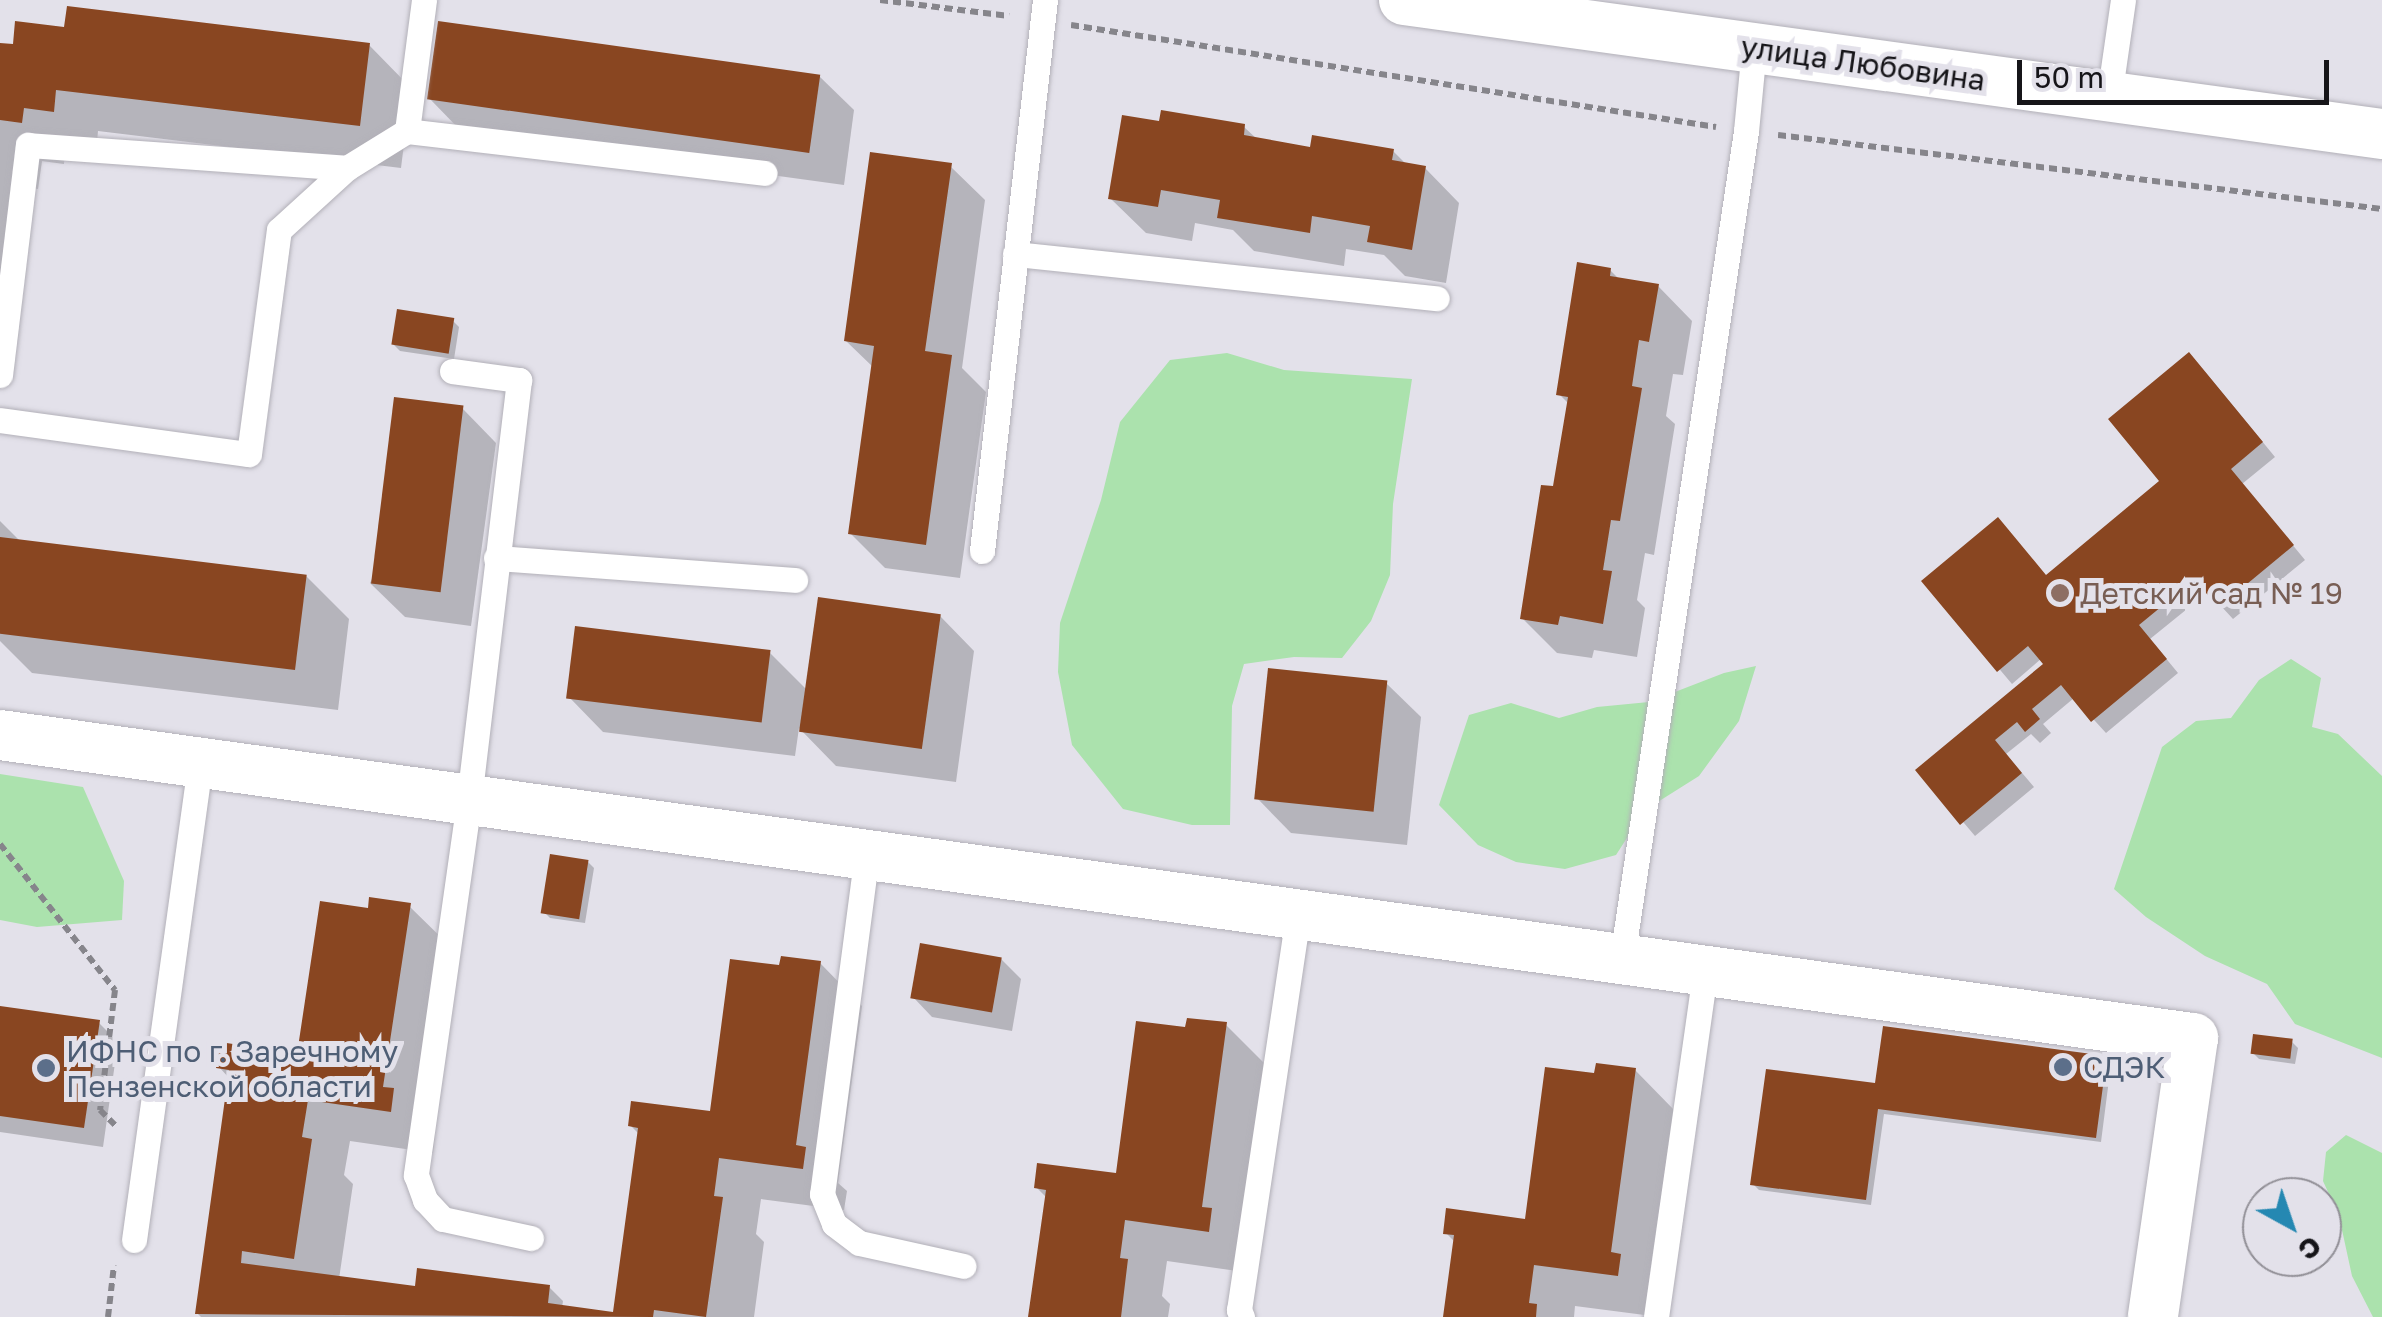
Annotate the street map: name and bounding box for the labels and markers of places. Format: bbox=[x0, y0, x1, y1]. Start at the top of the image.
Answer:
place label: Детский сад № 19 bbox=[2080, 575, 2343, 611]
marker: Детский сад № 19 bbox=[2049, 582, 2071, 604]
place label: ИФНС по г. Заречному Пензенской области bbox=[66, 1033, 398, 1104]
place label: СДЭК bbox=[2083, 1049, 2165, 1085]
marker: СДЭК bbox=[2052, 1056, 2074, 1078]
marker: ИФНС по г. Заречному Пензенской области bbox=[35, 1057, 57, 1079]

